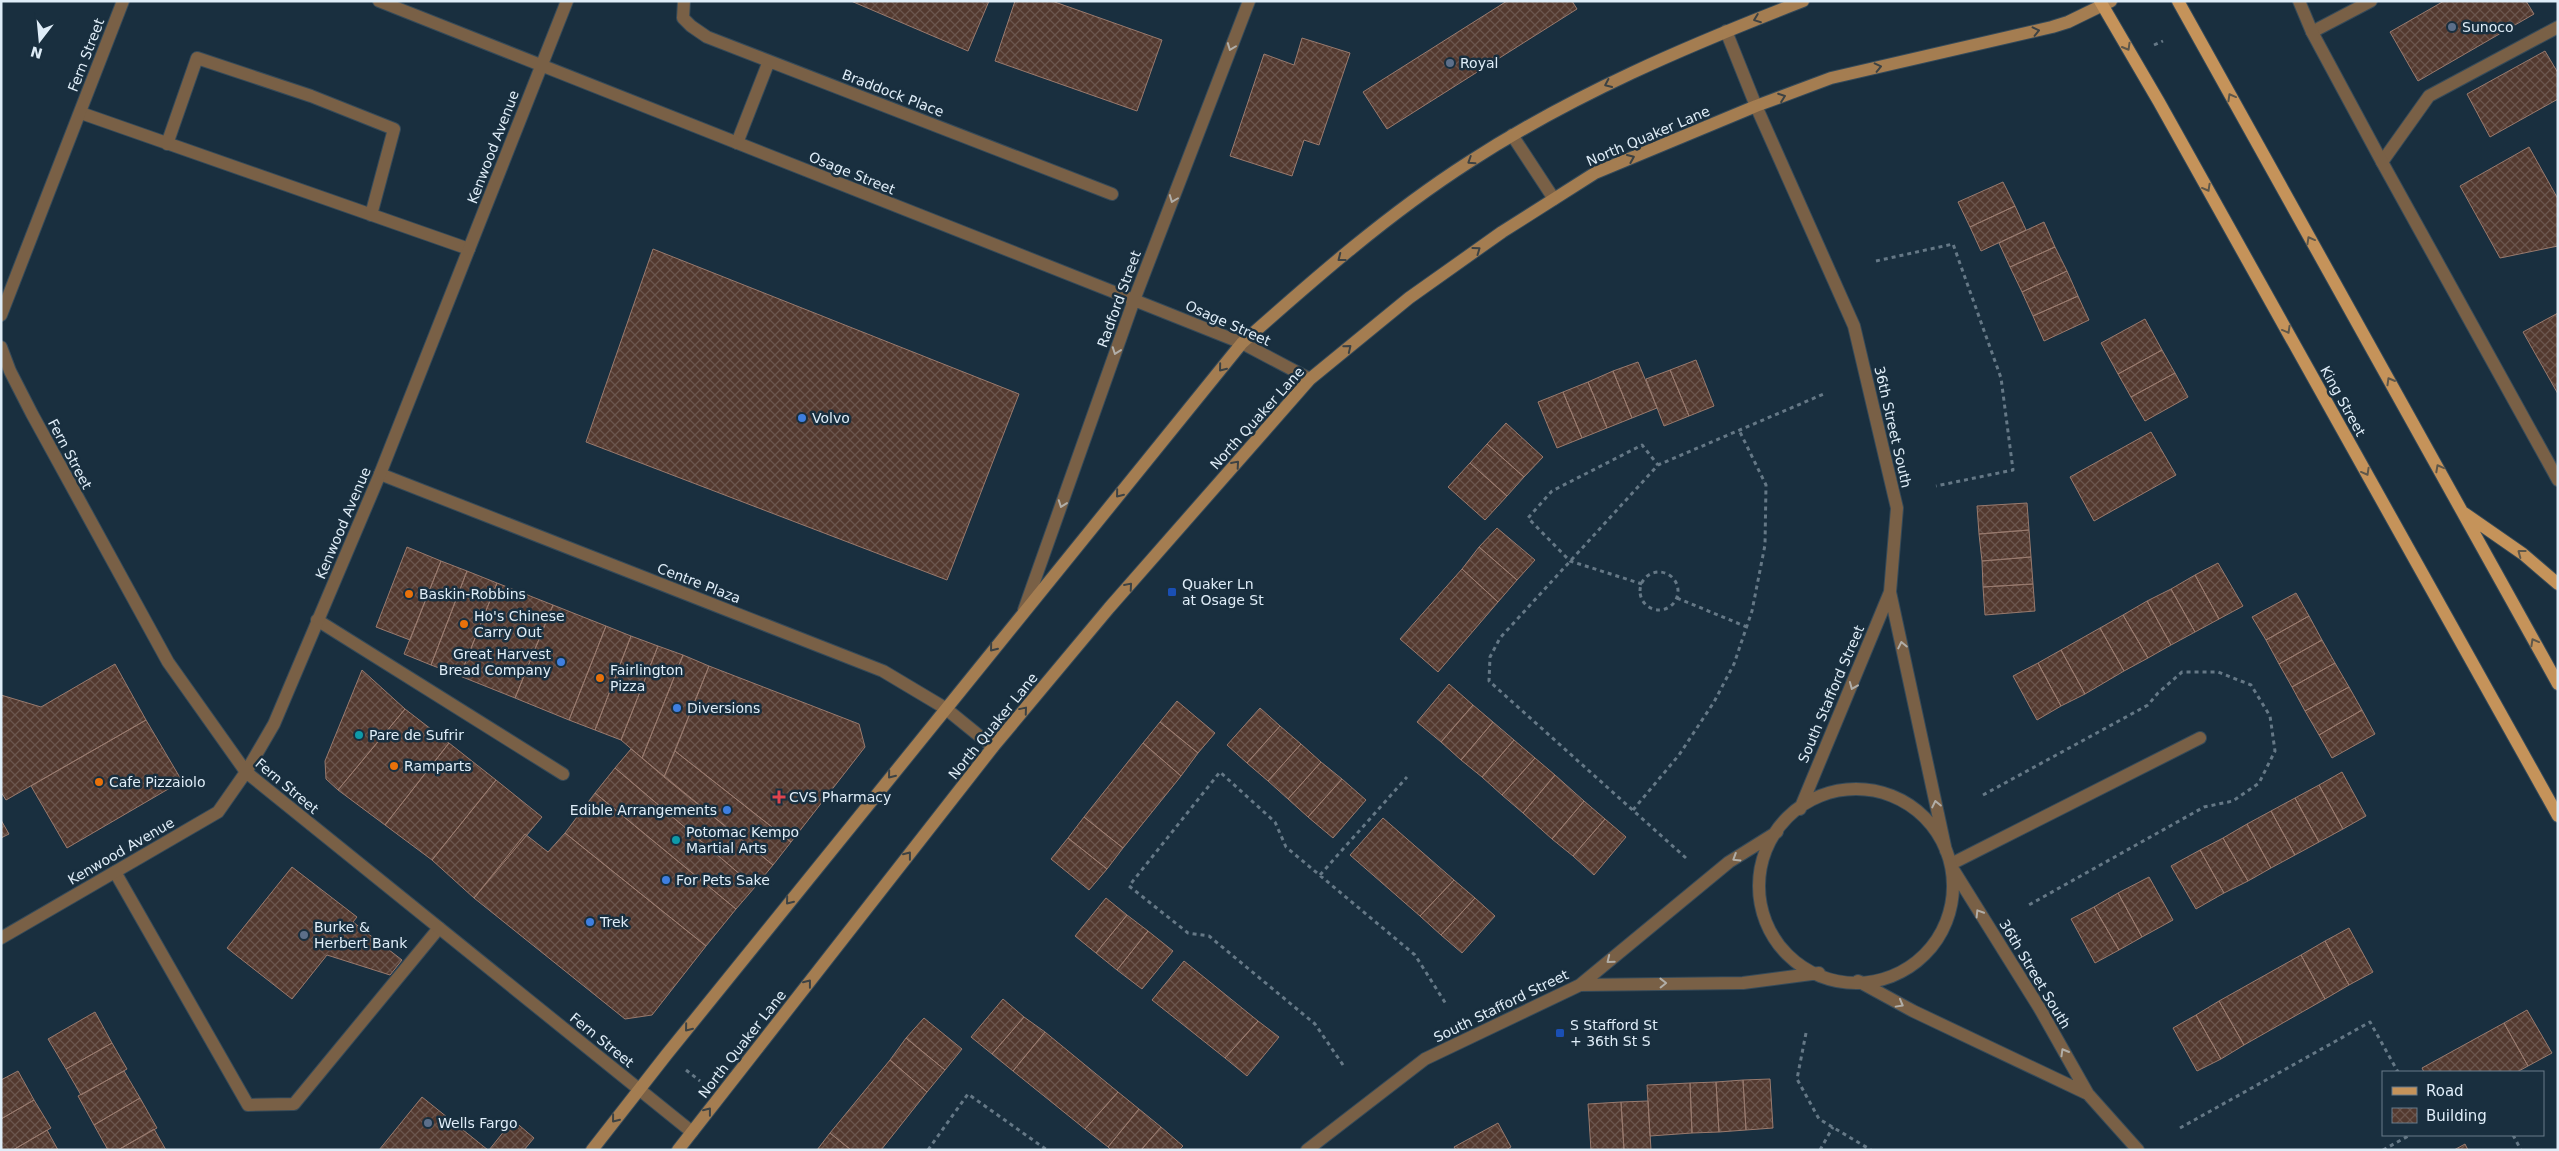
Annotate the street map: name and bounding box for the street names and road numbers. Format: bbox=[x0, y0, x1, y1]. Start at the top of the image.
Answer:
street label: Fern Street bbox=[65, 16, 107, 94]
street label: Braddock Place bbox=[840, 66, 946, 120]
street label: Kenwood Avenue bbox=[464, 88, 522, 206]
street label: North Quaker Lane bbox=[1584, 103, 1712, 169]
street label: Osage Street bbox=[807, 148, 898, 198]
street label: Radford Street bbox=[1094, 248, 1144, 350]
street label: Osage Street bbox=[1183, 297, 1273, 349]
street label: North Quaker Lane bbox=[1207, 363, 1307, 473]
street label: King Street bbox=[2317, 363, 2369, 439]
street label: 36th Street South bbox=[1871, 365, 1915, 489]
street label: Fern Street bbox=[45, 416, 95, 492]
street label: Kenwood Avenue bbox=[312, 465, 374, 581]
street label: Centre Plaza bbox=[655, 560, 743, 606]
street label: South Stafford Street bbox=[1795, 622, 1867, 765]
street label: North Quaker Lane bbox=[945, 670, 1041, 782]
street label: Fern Street bbox=[252, 755, 322, 817]
street label: Kenwood Avenue bbox=[65, 814, 177, 888]
street label: 36th Street South bbox=[1996, 917, 2074, 1031]
street label: South Stafford Street bbox=[1431, 966, 1571, 1046]
street label: North Quaker Lane bbox=[695, 987, 789, 1101]
street label: Fern Street bbox=[567, 1009, 637, 1071]

